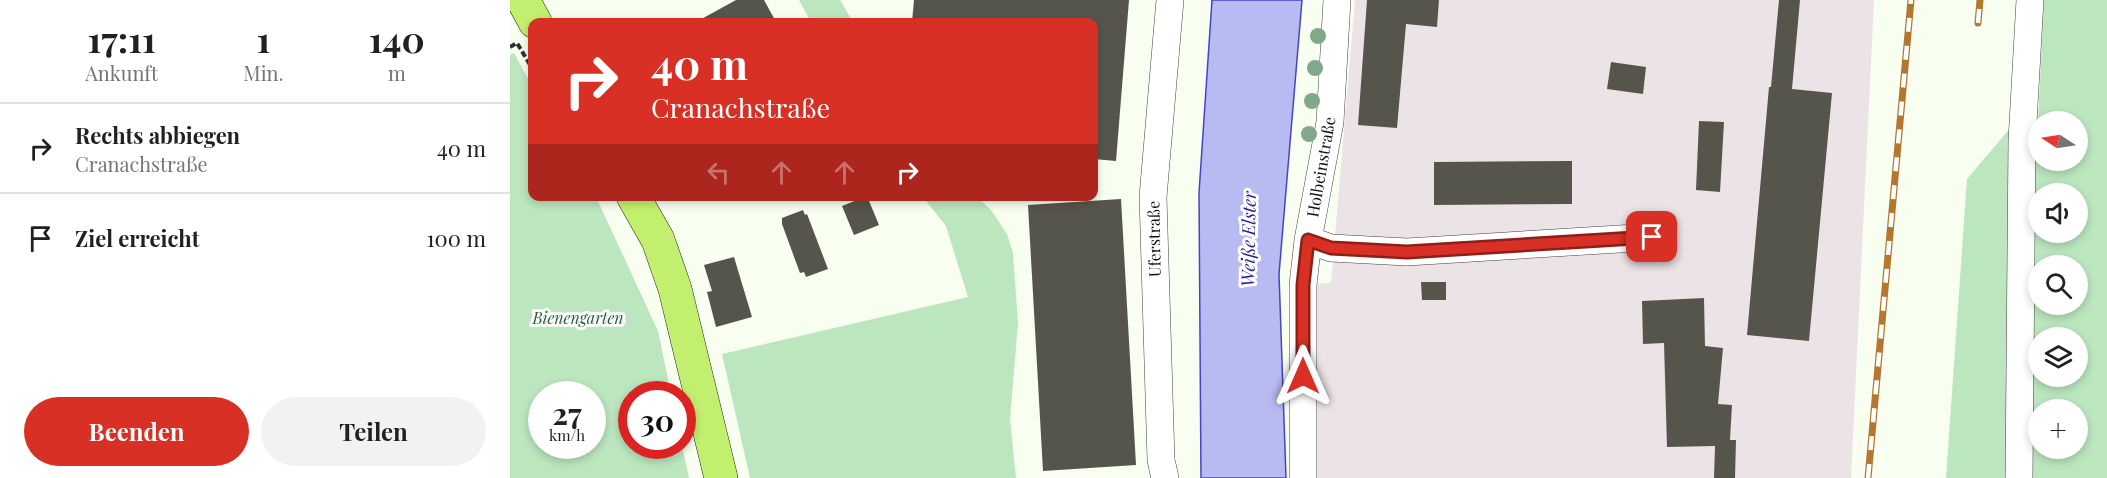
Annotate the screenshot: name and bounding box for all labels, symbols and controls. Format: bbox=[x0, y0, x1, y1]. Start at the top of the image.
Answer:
text: 17:11 bbox=[88, 14, 156, 62]
text: 1 bbox=[257, 14, 270, 62]
text: 140 bbox=[369, 14, 425, 62]
text: 40 m bbox=[651, 35, 748, 91]
icon: right bbox=[552, 42, 630, 120]
text: Ankunft bbox=[85, 59, 158, 86]
text: Min. bbox=[243, 59, 284, 86]
text: m bbox=[388, 59, 406, 86]
text: Cranachstraße bbox=[651, 89, 830, 125]
north arrow bbox=[2028, 111, 2088, 171]
map controls bbox=[2028, 111, 2088, 459]
street label: Holbeinstraße bbox=[1301, 115, 1340, 219]
text: Rechts abbiegen bbox=[75, 120, 240, 150]
icon: right bbox=[24, 132, 57, 165]
text: 40 m bbox=[437, 133, 486, 163]
text: Cranachstraße bbox=[75, 150, 208, 177]
icon: left bbox=[702, 156, 735, 189]
icon: ahead bbox=[765, 156, 798, 189]
icon: ahead bbox=[828, 156, 861, 189]
icon: right bbox=[891, 156, 924, 189]
button: sound bbox=[2028, 183, 2088, 243]
water label: Weiße Elster bbox=[1235, 190, 1261, 287]
street label: Uferstraße bbox=[1142, 201, 1165, 277]
pin bbox=[1626, 211, 1677, 262]
icon: arrive bbox=[1635, 220, 1668, 253]
icon: arrive bbox=[24, 222, 57, 255]
text: Ziel erreicht bbox=[75, 223, 199, 253]
text: 100 m bbox=[426, 223, 486, 253]
button: search bbox=[2028, 255, 2088, 315]
park label: Bienengarten bbox=[531, 307, 624, 328]
button: layers bbox=[2028, 327, 2088, 387]
position arrow bbox=[1271, 344, 1335, 408]
speed limit sign: 30 bbox=[618, 381, 696, 459]
text: 27 bbox=[552, 393, 582, 433]
button: Beenden bbox=[24, 397, 249, 466]
button: Teilen bbox=[261, 397, 486, 466]
button: + bbox=[2028, 399, 2088, 459]
text: km/h bbox=[549, 425, 585, 445]

